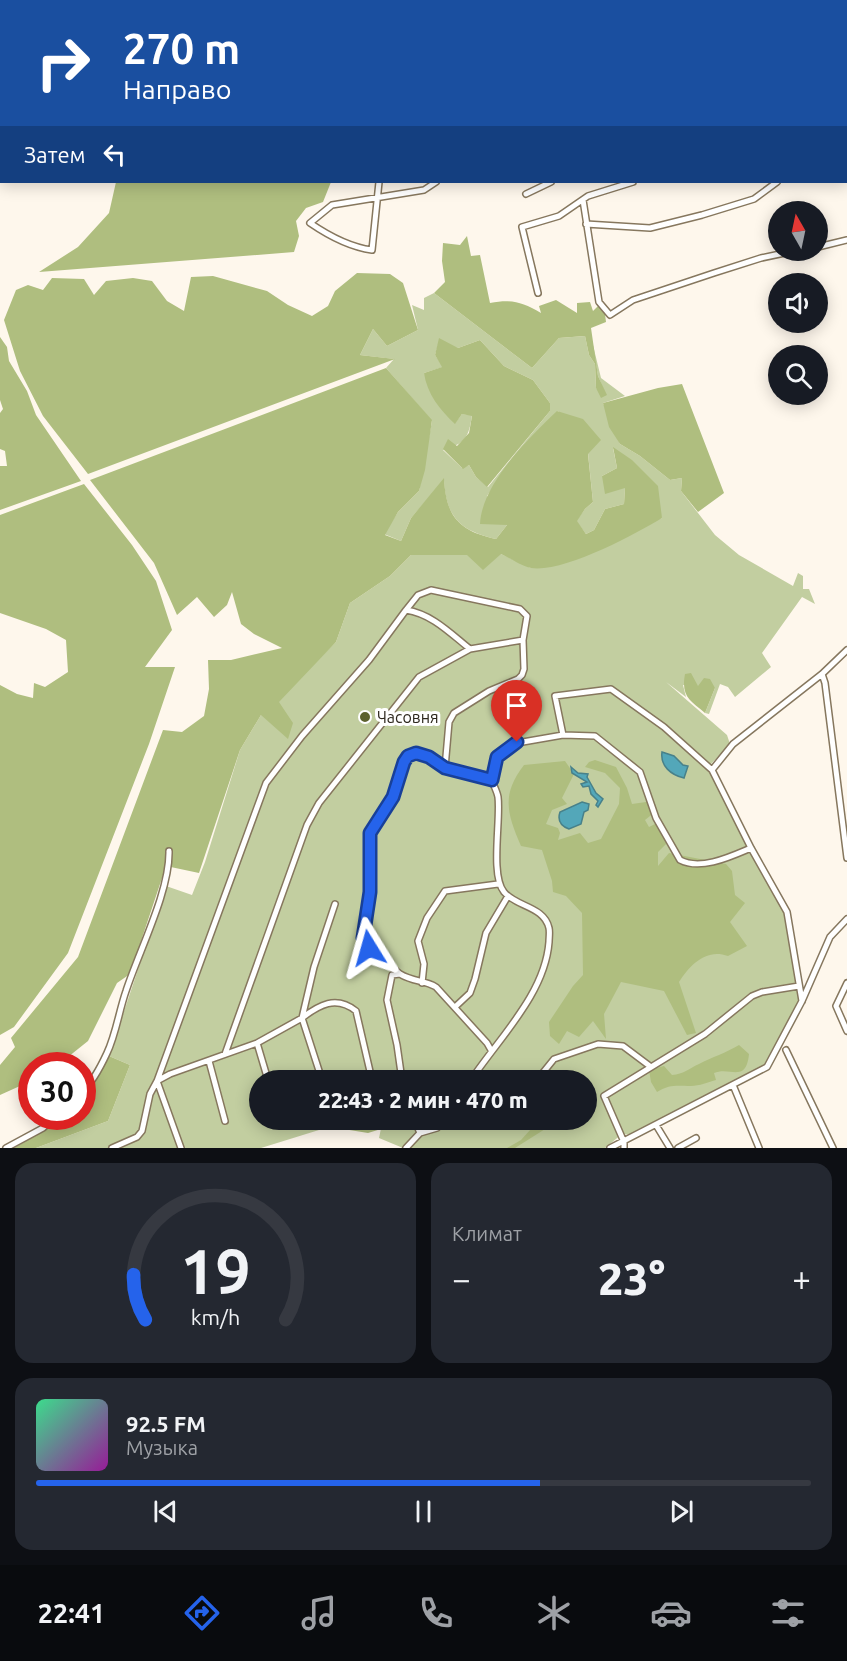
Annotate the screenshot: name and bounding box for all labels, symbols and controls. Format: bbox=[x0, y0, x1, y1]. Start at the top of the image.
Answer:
icon: right bbox=[24, 24, 102, 102]
text: 270 m bbox=[123, 25, 240, 72]
text: Направо bbox=[123, 74, 232, 104]
icon: left bbox=[98, 138, 131, 171]
text: Затем bbox=[24, 142, 86, 167]
north arrow bbox=[768, 201, 828, 261]
map controls bbox=[768, 201, 828, 405]
button: sound bbox=[768, 273, 828, 333]
button: search bbox=[768, 345, 828, 405]
pin bbox=[491, 680, 542, 742]
icon: arrive bbox=[500, 689, 533, 722]
place label: Часовня bbox=[377, 708, 439, 726]
marker: Часовня bbox=[358, 710, 372, 724]
position arrow bbox=[337, 916, 401, 980]
speed limit sign: 30 bbox=[18, 1052, 96, 1130]
text: 22:43 · 2 мин · 470 m bbox=[318, 1087, 528, 1112]
text: Климат bbox=[452, 1222, 522, 1245]
text: 19 bbox=[180, 1236, 251, 1306]
text: 23° bbox=[598, 1253, 665, 1304]
text: − bbox=[452, 1260, 471, 1297]
text: + bbox=[792, 1260, 811, 1297]
text: km/h bbox=[191, 1305, 240, 1329]
text: 92.5 FM bbox=[126, 1411, 206, 1436]
text: Музыка bbox=[126, 1436, 198, 1459]
icon: previous bbox=[149, 1495, 182, 1528]
icon: pause bbox=[407, 1495, 440, 1528]
icon: next bbox=[665, 1495, 698, 1528]
icon: directions bbox=[181, 1592, 223, 1634]
icon: music bbox=[298, 1592, 340, 1634]
icon: phone bbox=[415, 1592, 457, 1634]
icon: climate bbox=[533, 1592, 575, 1634]
icon: car bbox=[650, 1592, 692, 1634]
icon: filters bbox=[767, 1592, 809, 1634]
text: 22:41 bbox=[38, 1598, 105, 1628]

